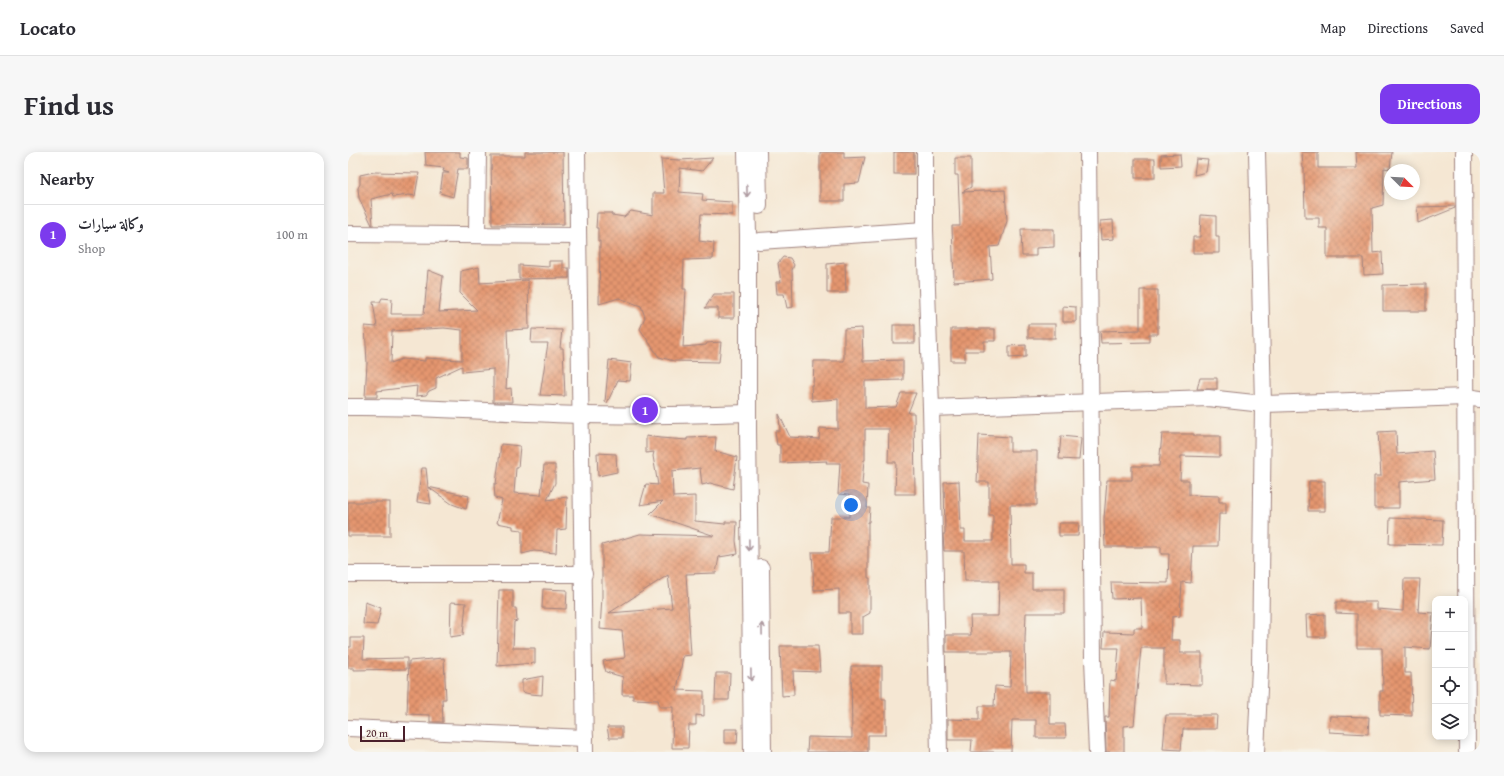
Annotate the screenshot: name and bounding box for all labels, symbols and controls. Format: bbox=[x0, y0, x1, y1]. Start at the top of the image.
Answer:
text: Locato bbox=[20, 14, 76, 42]
text: Map bbox=[1320, 18, 1346, 38]
text: Directions bbox=[1368, 18, 1428, 38]
text: Saved bbox=[1450, 18, 1484, 38]
text: Find us bbox=[24, 84, 114, 125]
button: Directions bbox=[1380, 84, 1480, 124]
north arrow bbox=[1384, 164, 1420, 200]
text: Nearby bbox=[40, 166, 94, 191]
one-way arrow bbox=[743, 184, 751, 197]
text: وكالة سيارات bbox=[78, 213, 144, 234]
text: 1 bbox=[50, 225, 56, 244]
text: 100 m bbox=[276, 225, 308, 244]
text: Shop bbox=[78, 239, 105, 258]
pin: 1 bbox=[632, 395, 658, 425]
your location bbox=[841, 495, 861, 515]
one-way arrow bbox=[745, 538, 753, 551]
map controls bbox=[1432, 596, 1468, 740]
button: + bbox=[1432, 596, 1468, 632]
one-way arrow bbox=[758, 623, 766, 636]
button: − bbox=[1432, 632, 1468, 668]
one-way arrow bbox=[747, 668, 755, 681]
button: locate bbox=[1432, 668, 1468, 704]
button: layers bbox=[1432, 704, 1468, 740]
scale bar bbox=[360, 724, 405, 743]
text: 20 m bbox=[366, 725, 388, 741]

